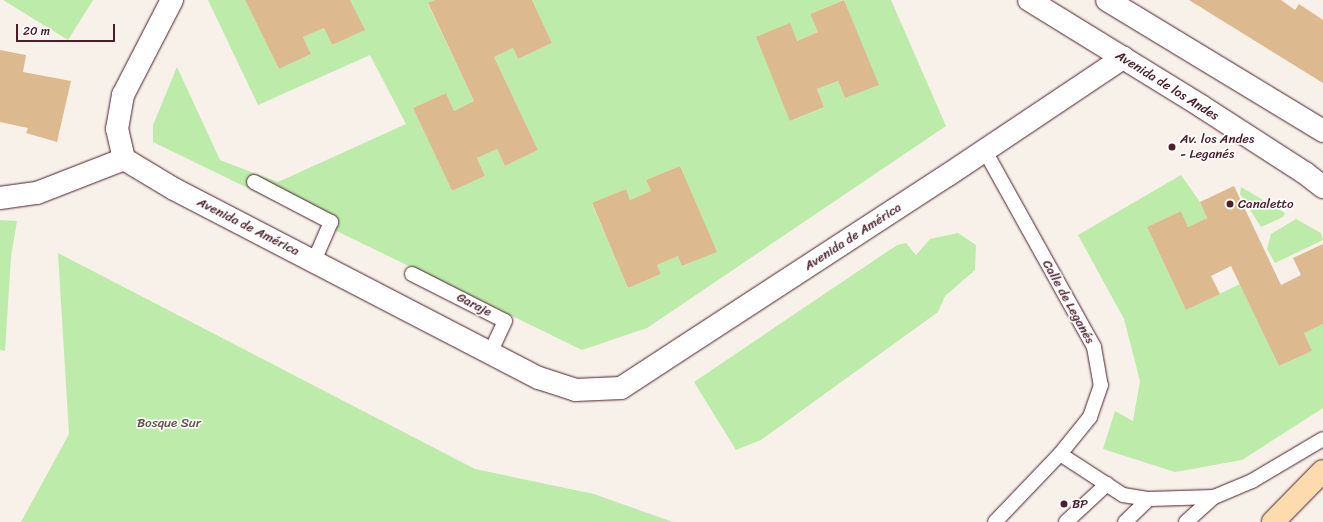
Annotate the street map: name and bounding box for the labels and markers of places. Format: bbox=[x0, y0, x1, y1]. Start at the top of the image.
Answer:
place label: Av. los Andes - Leganés bbox=[1180, 132, 1255, 163]
marker: Av. los Andes - Leganés bbox=[1167, 142, 1177, 152]
place label: Canaletto bbox=[1238, 196, 1293, 212]
marker: Canaletto bbox=[1225, 199, 1235, 209]
place label: BP bbox=[1072, 496, 1088, 512]
marker: BP bbox=[1059, 499, 1069, 509]

